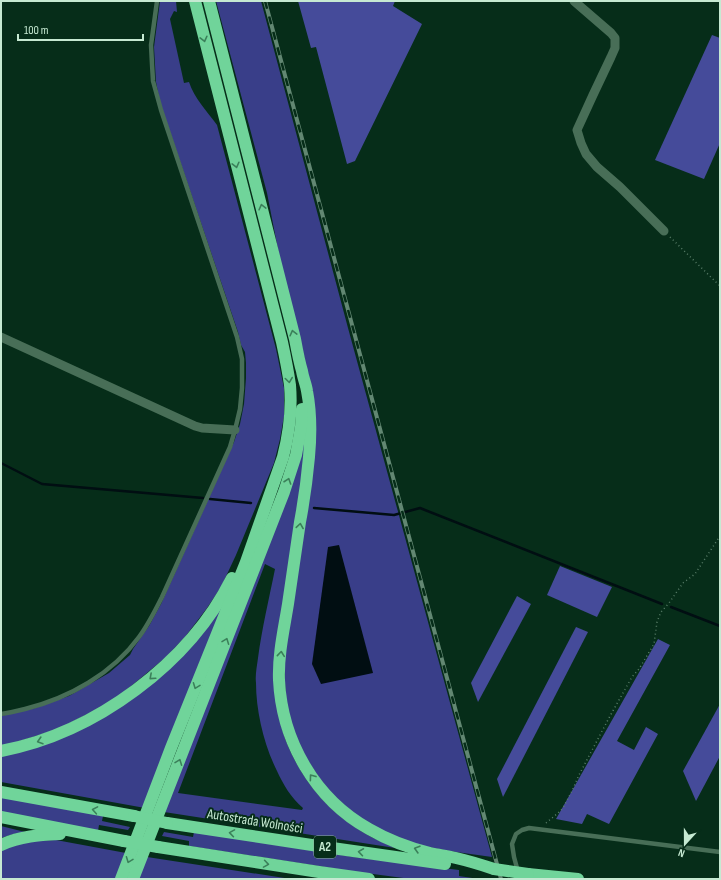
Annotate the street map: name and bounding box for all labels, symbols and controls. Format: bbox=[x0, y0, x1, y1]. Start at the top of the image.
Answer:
scale bar bbox=[18, 16, 143, 42]
text: 100 m bbox=[24, 23, 49, 38]
one-way arrow bbox=[200, 36, 208, 42]
one-way arrow bbox=[232, 162, 240, 168]
one-way arrow bbox=[258, 203, 266, 210]
one-way arrow bbox=[290, 329, 298, 336]
one-way arrow bbox=[284, 377, 293, 383]
one-way arrow bbox=[284, 477, 292, 484]
one-way arrow bbox=[295, 523, 304, 529]
one-way arrow bbox=[222, 638, 230, 645]
one-way arrow bbox=[276, 651, 285, 657]
one-way arrow bbox=[149, 672, 157, 679]
one-way arrow bbox=[193, 683, 201, 690]
one-way arrow bbox=[36, 736, 43, 745]
one-way arrow bbox=[174, 759, 182, 767]
one-way arrow bbox=[310, 775, 317, 782]
street label: Autostrada Wolności bbox=[205, 805, 304, 837]
one-way arrow bbox=[92, 806, 98, 814]
north arrow bbox=[665, 824, 705, 864]
one-way arrow bbox=[229, 829, 235, 838]
road number: A2 bbox=[314, 836, 336, 858]
one-way arrow bbox=[414, 845, 421, 854]
text: N bbox=[676, 846, 687, 860]
one-way arrow bbox=[358, 848, 364, 857]
one-way arrow bbox=[125, 856, 133, 863]
one-way arrow bbox=[263, 859, 269, 868]

